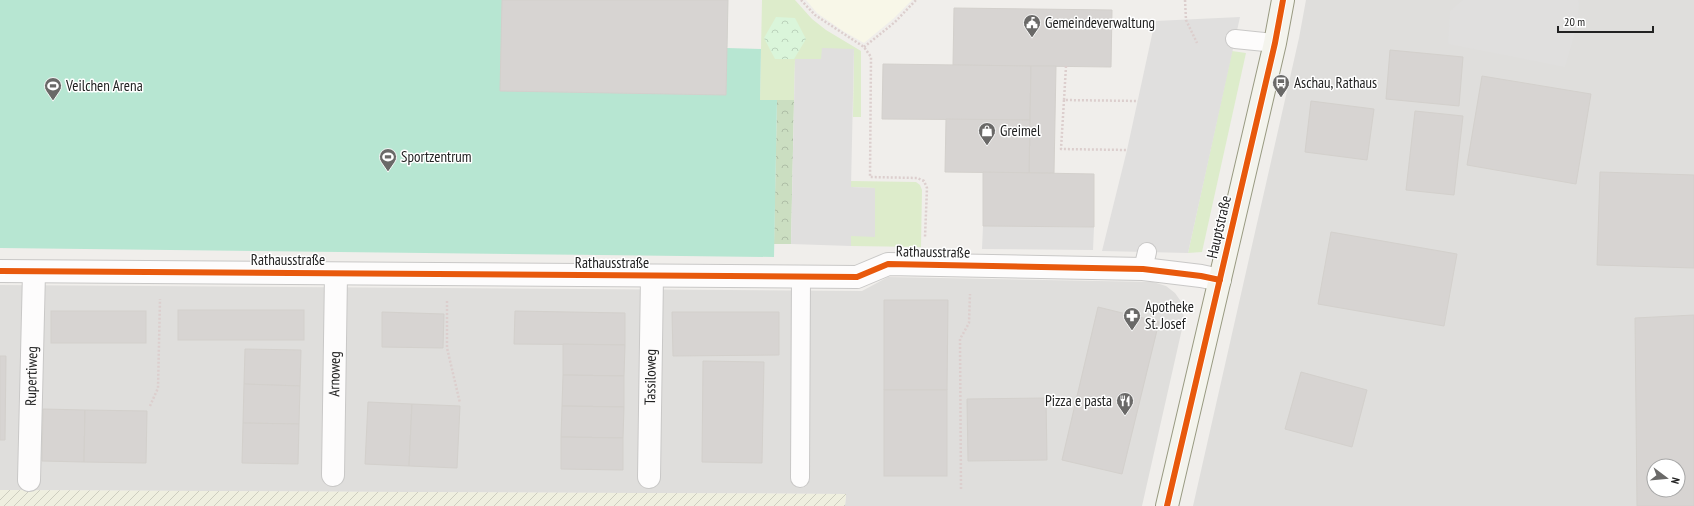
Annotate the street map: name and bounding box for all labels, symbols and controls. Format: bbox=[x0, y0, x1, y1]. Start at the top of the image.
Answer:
scale bar bbox=[1558, 8, 1653, 34]
public building icon: Gemeindeverwaltung bbox=[1022, 13, 1042, 38]
place label: Gemeindeverwaltung bbox=[1045, 13, 1155, 32]
text: 20 m bbox=[1564, 14, 1585, 29]
bus stop icon: Aschau, Rathaus bbox=[1271, 73, 1291, 98]
place label: Aschau, Rathaus bbox=[1294, 73, 1377, 92]
sports icon: Veilchen Arena bbox=[43, 76, 63, 101]
place label: Veilchen Arena bbox=[65, 76, 143, 95]
shop icon: Greimel bbox=[977, 121, 997, 146]
place label: Greimel bbox=[1000, 121, 1041, 140]
sports icon: Sportzentrum bbox=[378, 147, 398, 172]
place label: Sportzentrum bbox=[401, 147, 472, 166]
street label: Hauptstraße bbox=[1202, 194, 1235, 260]
street label: Rathausstraße bbox=[896, 241, 970, 262]
street label: Rathausstraße bbox=[251, 250, 325, 269]
street label: Rathausstraße bbox=[575, 253, 649, 272]
place label: Apotheke St. Josef bbox=[1145, 297, 1194, 333]
pharmacy icon: Apotheke St. Josef bbox=[1122, 306, 1142, 331]
street label: Rupertiweg bbox=[21, 346, 41, 406]
street label: Tassiloweg bbox=[640, 349, 660, 405]
street label: Arnoweg bbox=[324, 351, 344, 397]
place label: Pizza e pasta bbox=[1045, 391, 1112, 410]
restaurant icon: Pizza e pasta bbox=[1115, 391, 1135, 416]
north arrow bbox=[1646, 458, 1686, 498]
text: N bbox=[1668, 476, 1683, 486]

